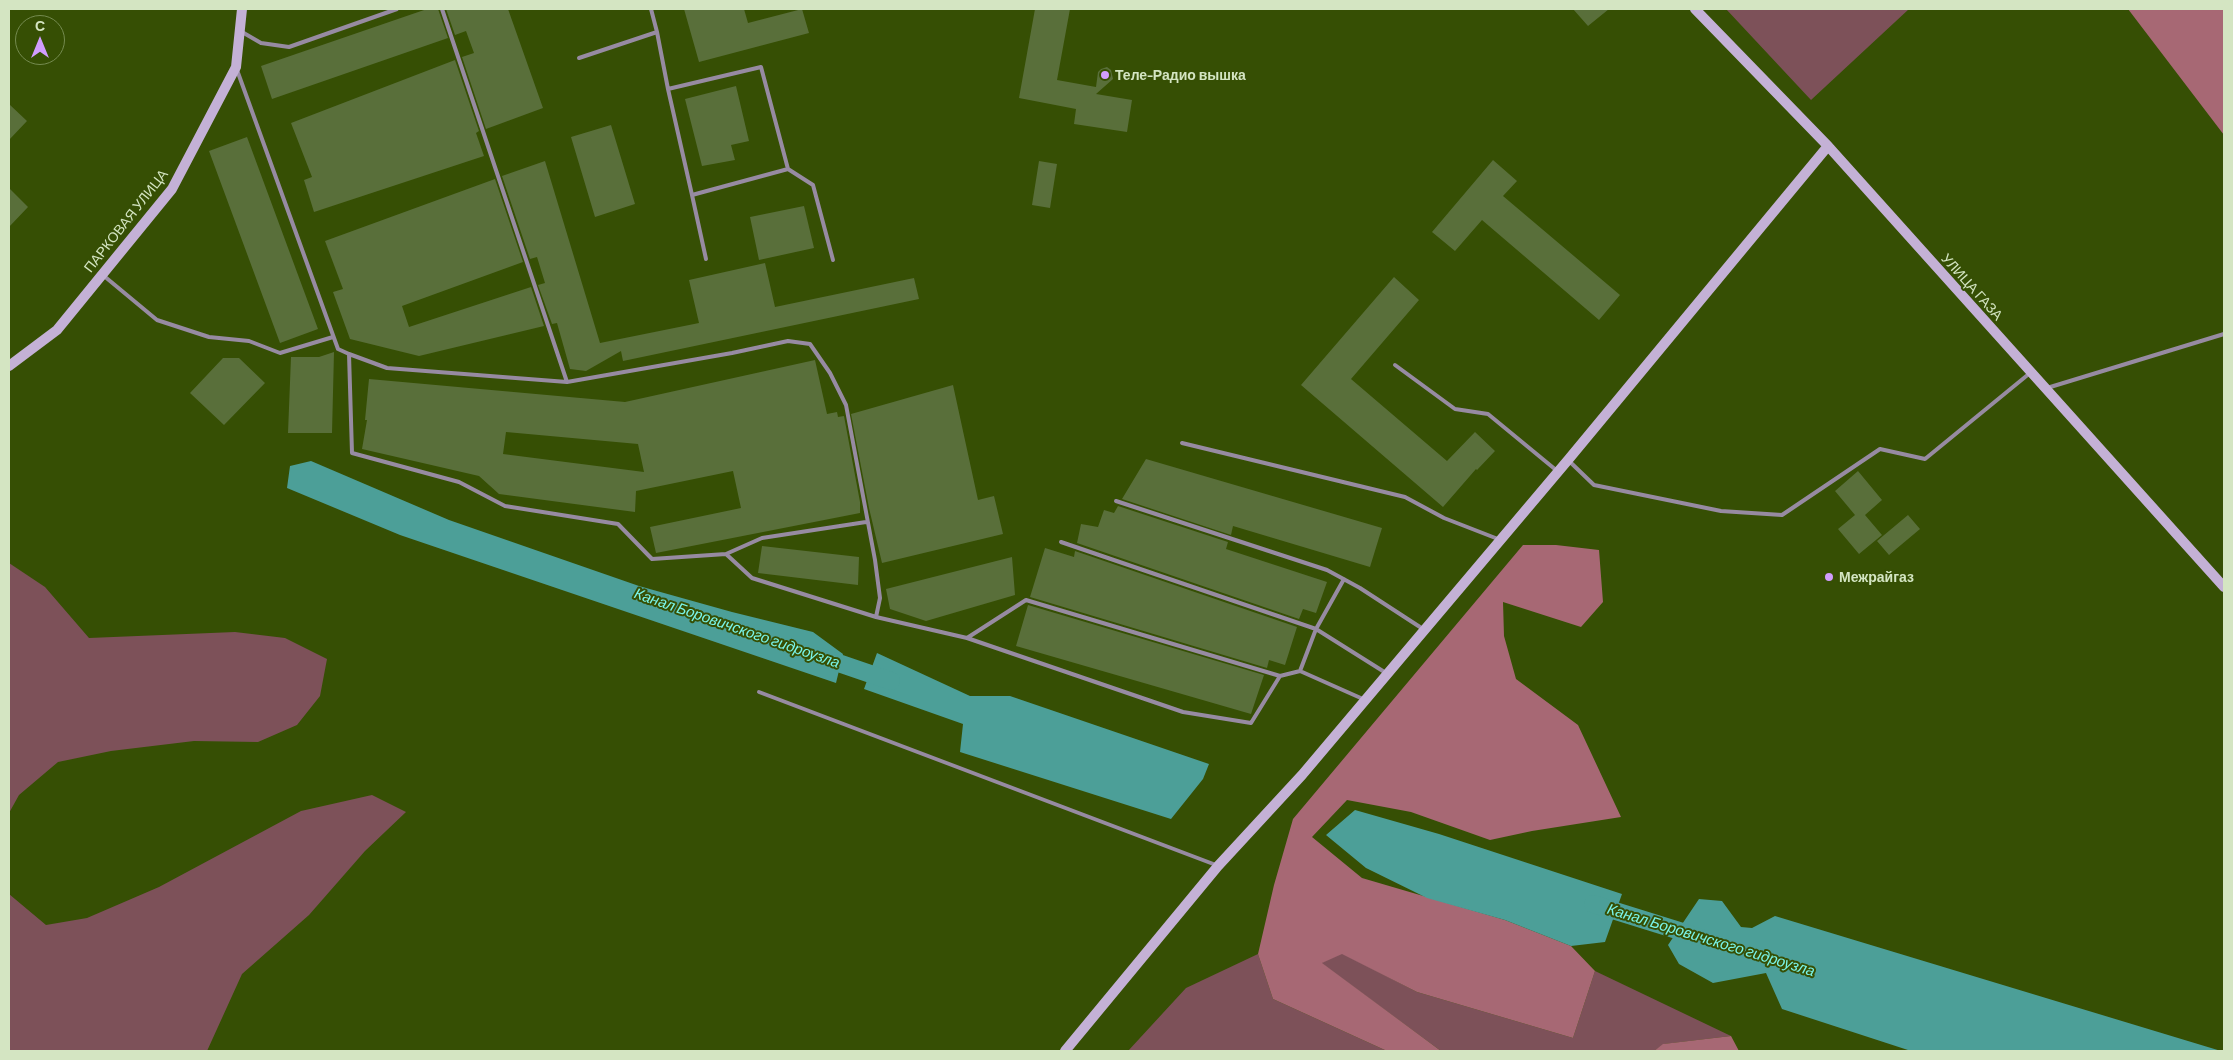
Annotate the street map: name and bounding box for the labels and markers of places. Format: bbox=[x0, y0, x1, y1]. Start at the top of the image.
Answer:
place label: Теле-Радио вышка bbox=[1115, 67, 1246, 83]
marker: Теле-Радио вышка bbox=[1099, 69, 1111, 81]
place label: Межрайгаз bbox=[1839, 569, 1914, 585]
marker: Межрайгаз bbox=[1823, 571, 1835, 583]

